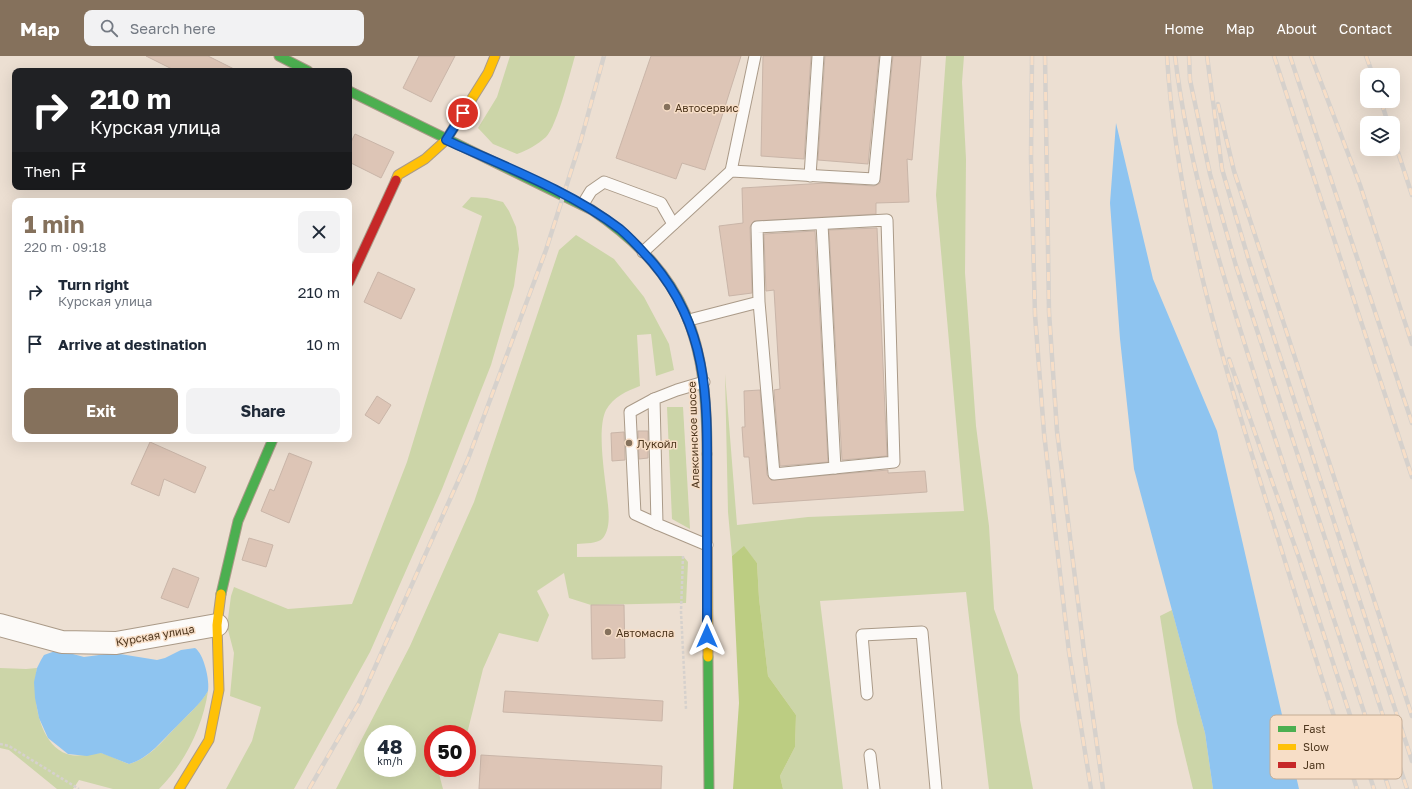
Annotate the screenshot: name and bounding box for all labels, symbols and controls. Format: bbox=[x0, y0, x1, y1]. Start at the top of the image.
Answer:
search box bbox=[84, 10, 364, 46]
text: Map bbox=[20, 17, 60, 40]
icon: search bbox=[98, 17, 120, 39]
text: Search here bbox=[130, 19, 216, 37]
text: Home bbox=[1164, 20, 1204, 37]
text: Map bbox=[1226, 20, 1254, 37]
text: About bbox=[1276, 20, 1317, 37]
text: Contact bbox=[1339, 20, 1392, 37]
map controls bbox=[1360, 68, 1400, 156]
button: search bbox=[1360, 68, 1400, 108]
text: 210 m bbox=[90, 82, 171, 115]
icon: right bbox=[24, 84, 76, 136]
pin bbox=[446, 96, 480, 130]
place label: Автосервис bbox=[675, 101, 738, 114]
icon: arrive bbox=[452, 102, 474, 124]
marker: Автосервис bbox=[662, 102, 672, 112]
text: Курская улица bbox=[90, 116, 221, 138]
button: layers bbox=[1360, 116, 1400, 156]
icon: arrive bbox=[68, 160, 90, 182]
text: Then bbox=[24, 162, 60, 180]
text: 1 min bbox=[24, 209, 84, 238]
button: close bbox=[298, 211, 340, 253]
text: 220 m · 09:18 bbox=[24, 239, 106, 255]
text: Turn right bbox=[58, 275, 129, 293]
icon: right bbox=[24, 281, 46, 303]
text: 210 m bbox=[298, 283, 340, 301]
text: Курская улица bbox=[58, 293, 152, 309]
icon: arrive bbox=[24, 333, 46, 355]
text: Arrive at destination bbox=[58, 335, 207, 353]
text: 10 m bbox=[306, 335, 340, 353]
street label: Алексинское шоссе bbox=[685, 381, 701, 489]
button: Exit bbox=[24, 388, 178, 434]
button: Share bbox=[186, 388, 340, 434]
place label: Лукойл bbox=[637, 437, 677, 450]
marker: Лукойл bbox=[624, 438, 634, 448]
position arrow bbox=[686, 615, 728, 657]
street label: Курская улица bbox=[115, 622, 195, 648]
place label: Автомасла bbox=[616, 626, 674, 639]
marker: Автомасла bbox=[603, 627, 613, 637]
legend bbox=[1270, 715, 1402, 779]
text: Fast bbox=[1303, 722, 1326, 735]
speed limit sign: 50 bbox=[424, 725, 476, 777]
text: 48 bbox=[377, 734, 403, 758]
text: Slow bbox=[1303, 740, 1329, 753]
text: km/h bbox=[377, 755, 403, 767]
text: Jam bbox=[1303, 758, 1325, 771]

